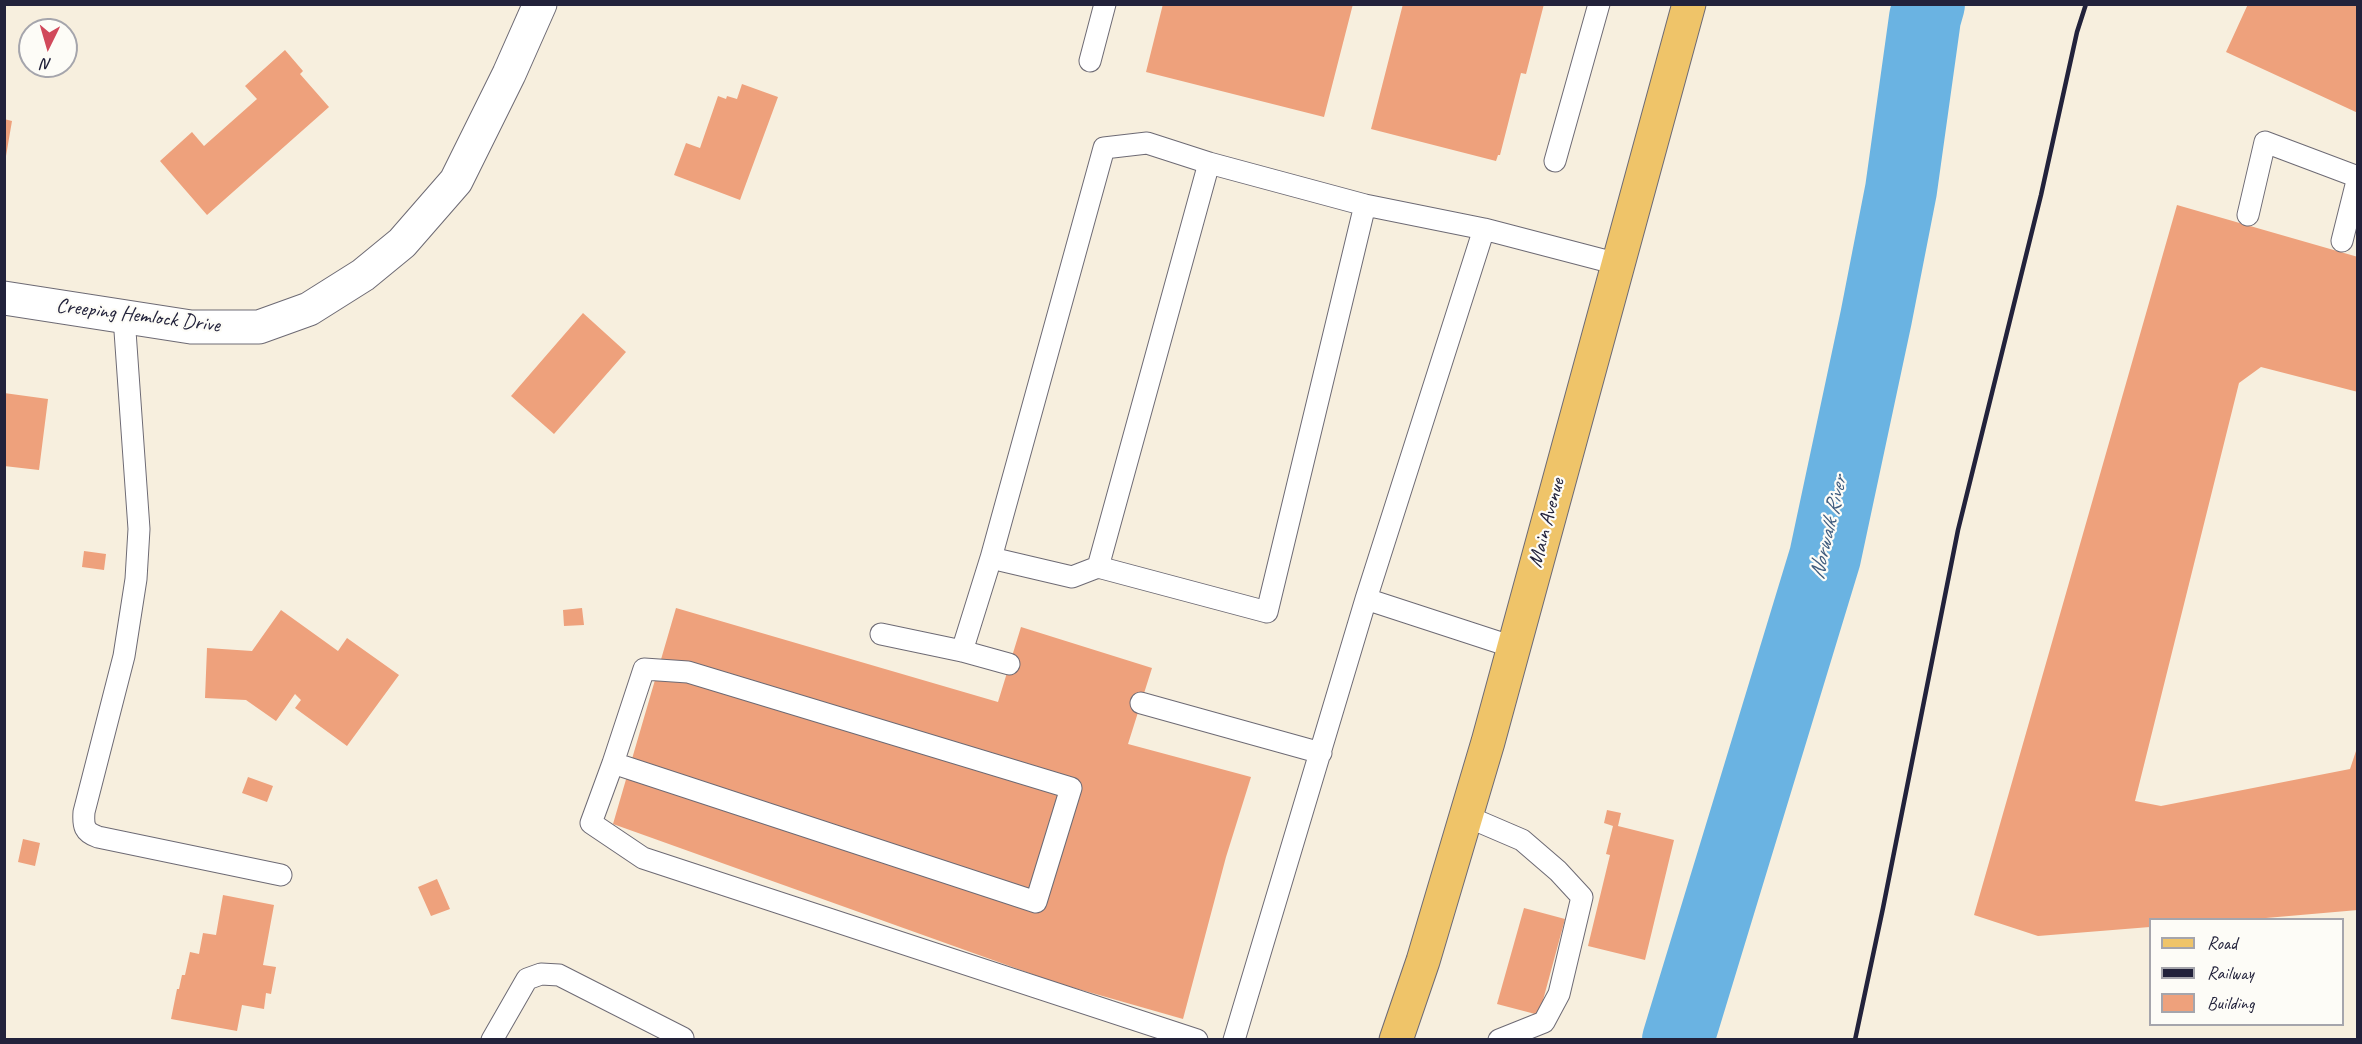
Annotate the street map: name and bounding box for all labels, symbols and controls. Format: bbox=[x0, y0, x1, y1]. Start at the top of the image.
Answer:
north arrow bbox=[18, 18, 78, 78]
text: N bbox=[41, 54, 52, 74]
street label: Creeping Hemlock Drive bbox=[55, 293, 221, 339]
water label: Norwalk River bbox=[1804, 474, 1854, 582]
street label: Main Avenue bbox=[1523, 476, 1571, 570]
legend bbox=[2149, 918, 2344, 1026]
text: Road bbox=[2207, 932, 2237, 954]
text: Railway bbox=[2207, 962, 2254, 984]
text: Building bbox=[2207, 992, 2254, 1014]

